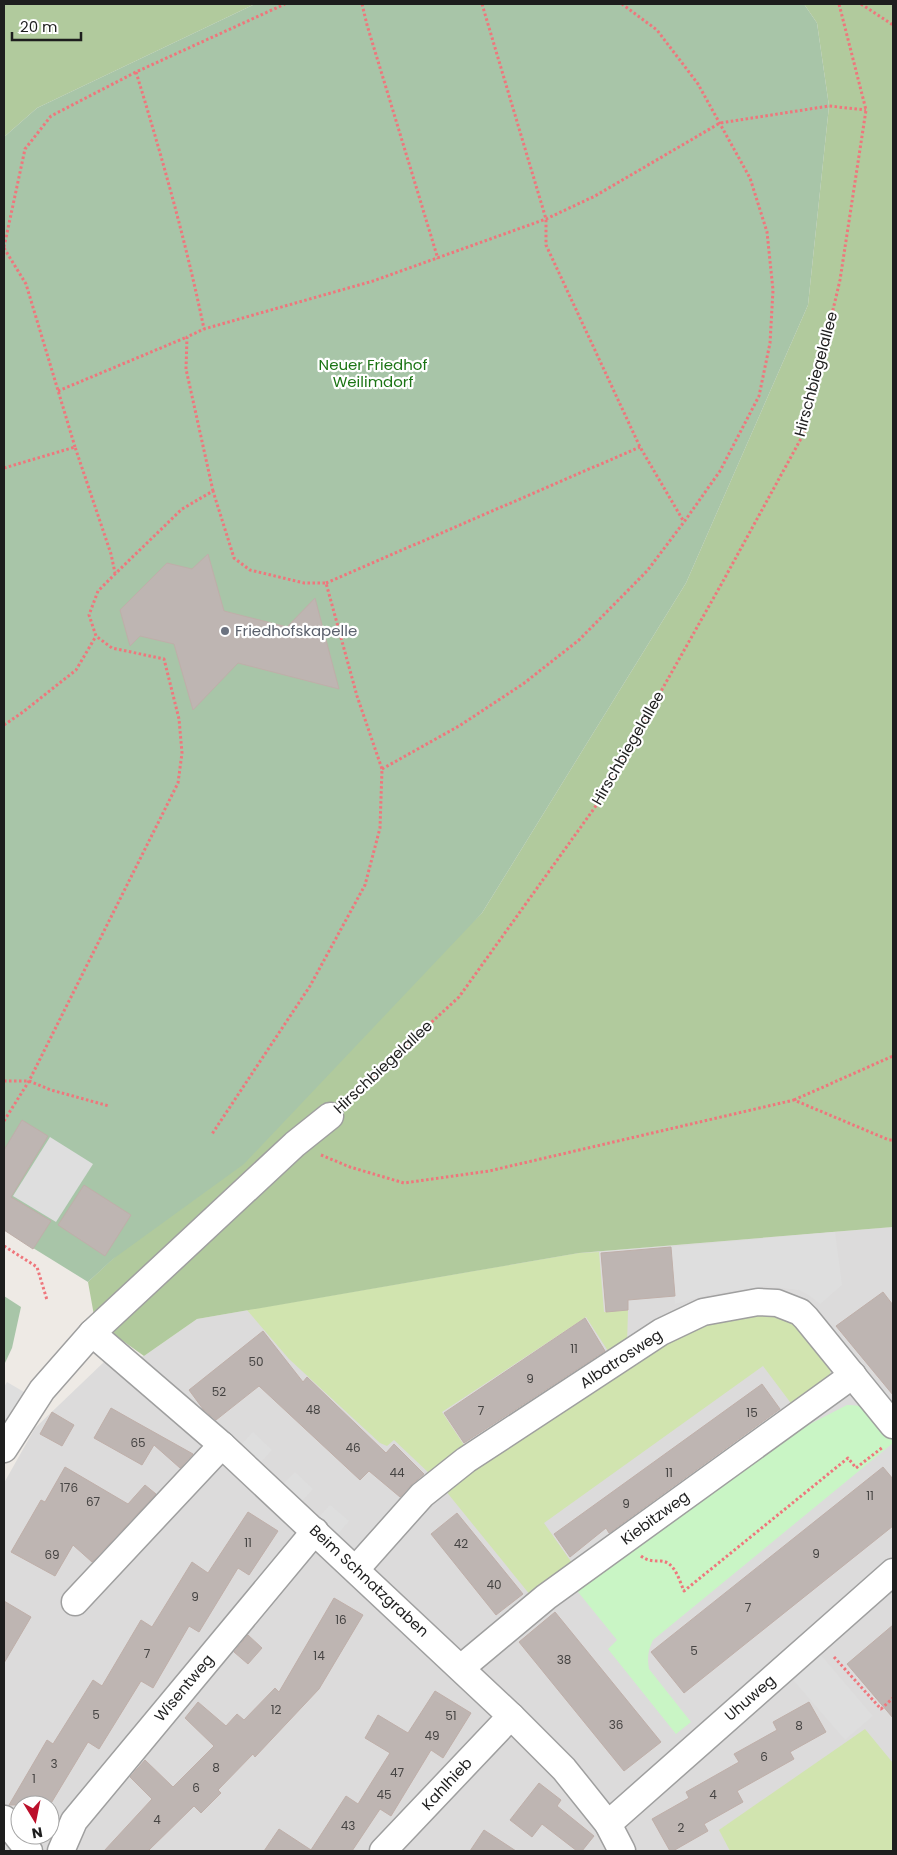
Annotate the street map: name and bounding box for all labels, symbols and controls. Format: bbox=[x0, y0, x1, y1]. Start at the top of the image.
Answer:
scale bar bbox=[12, 10, 81, 42]
text: 20 m bbox=[20, 16, 58, 37]
street label: Hirschbiegelallee bbox=[789, 309, 842, 439]
park label: Neuer Friedhof Weilimdorf bbox=[319, 354, 427, 392]
place label: Friedhofskapelle bbox=[235, 620, 357, 641]
marker: Friedhofskapelle bbox=[219, 625, 231, 637]
street label: Hirschbiegelallee bbox=[586, 687, 669, 809]
street label: Hirschbiegelallee bbox=[328, 1015, 437, 1118]
street label: Albatrosweg bbox=[575, 1324, 666, 1393]
house number: 11 bbox=[570, 1340, 578, 1357]
house number: 50 bbox=[248, 1353, 264, 1370]
house number: 9 bbox=[526, 1370, 534, 1387]
house number: 52 bbox=[212, 1383, 226, 1400]
house number: 48 bbox=[305, 1401, 321, 1418]
house number: 7 bbox=[478, 1402, 485, 1419]
house number: 15 bbox=[746, 1404, 758, 1421]
house number: 65 bbox=[130, 1434, 146, 1451]
house number: 46 bbox=[345, 1439, 361, 1456]
house number: 44 bbox=[389, 1464, 405, 1481]
house number: 11 bbox=[665, 1464, 673, 1481]
house number: 176 bbox=[60, 1479, 78, 1496]
street label: Kiebitzweg bbox=[616, 1486, 693, 1550]
house number: 11 bbox=[866, 1487, 874, 1504]
house number: 67 bbox=[86, 1493, 101, 1510]
house number: 9 bbox=[622, 1495, 630, 1512]
street label: Beim Schnatzgraben bbox=[305, 1520, 434, 1642]
house number: 11 bbox=[244, 1534, 252, 1551]
house number: 42 bbox=[454, 1535, 468, 1552]
house number: 9 bbox=[812, 1545, 820, 1562]
house number: 69 bbox=[44, 1546, 60, 1563]
house number: 40 bbox=[486, 1576, 502, 1593]
house number: 9 bbox=[191, 1588, 199, 1605]
house number: 7 bbox=[745, 1599, 752, 1616]
house number: 16 bbox=[335, 1611, 347, 1628]
house number: 5 bbox=[690, 1642, 698, 1659]
house number: 7 bbox=[144, 1645, 151, 1662]
house number: 14 bbox=[313, 1647, 325, 1664]
street label: Wisentweg bbox=[149, 1649, 218, 1726]
house number: 38 bbox=[557, 1651, 571, 1668]
street label: Uhuweg bbox=[720, 1670, 780, 1726]
house number: 12 bbox=[271, 1701, 281, 1718]
house number: 5 bbox=[92, 1706, 100, 1723]
house number: 51 bbox=[445, 1707, 457, 1724]
house number: 36 bbox=[609, 1716, 623, 1733]
house number: 8 bbox=[795, 1717, 803, 1734]
house number: 49 bbox=[424, 1727, 440, 1744]
house number: 6 bbox=[760, 1748, 768, 1765]
street label: Kahlhieb bbox=[417, 1753, 477, 1815]
house number: 3 bbox=[50, 1755, 58, 1772]
house number: 8 bbox=[212, 1759, 220, 1776]
house number: 47 bbox=[390, 1764, 404, 1781]
house number: 1 bbox=[32, 1770, 36, 1787]
house number: 6 bbox=[192, 1779, 200, 1796]
house number: 45 bbox=[376, 1786, 392, 1803]
house number: 4 bbox=[709, 1786, 717, 1803]
north arrow bbox=[10, 1795, 60, 1845]
house number: 4 bbox=[153, 1811, 161, 1828]
house number: 43 bbox=[341, 1817, 355, 1834]
house number: 2 bbox=[678, 1819, 685, 1836]
text: N bbox=[30, 1822, 44, 1844]

